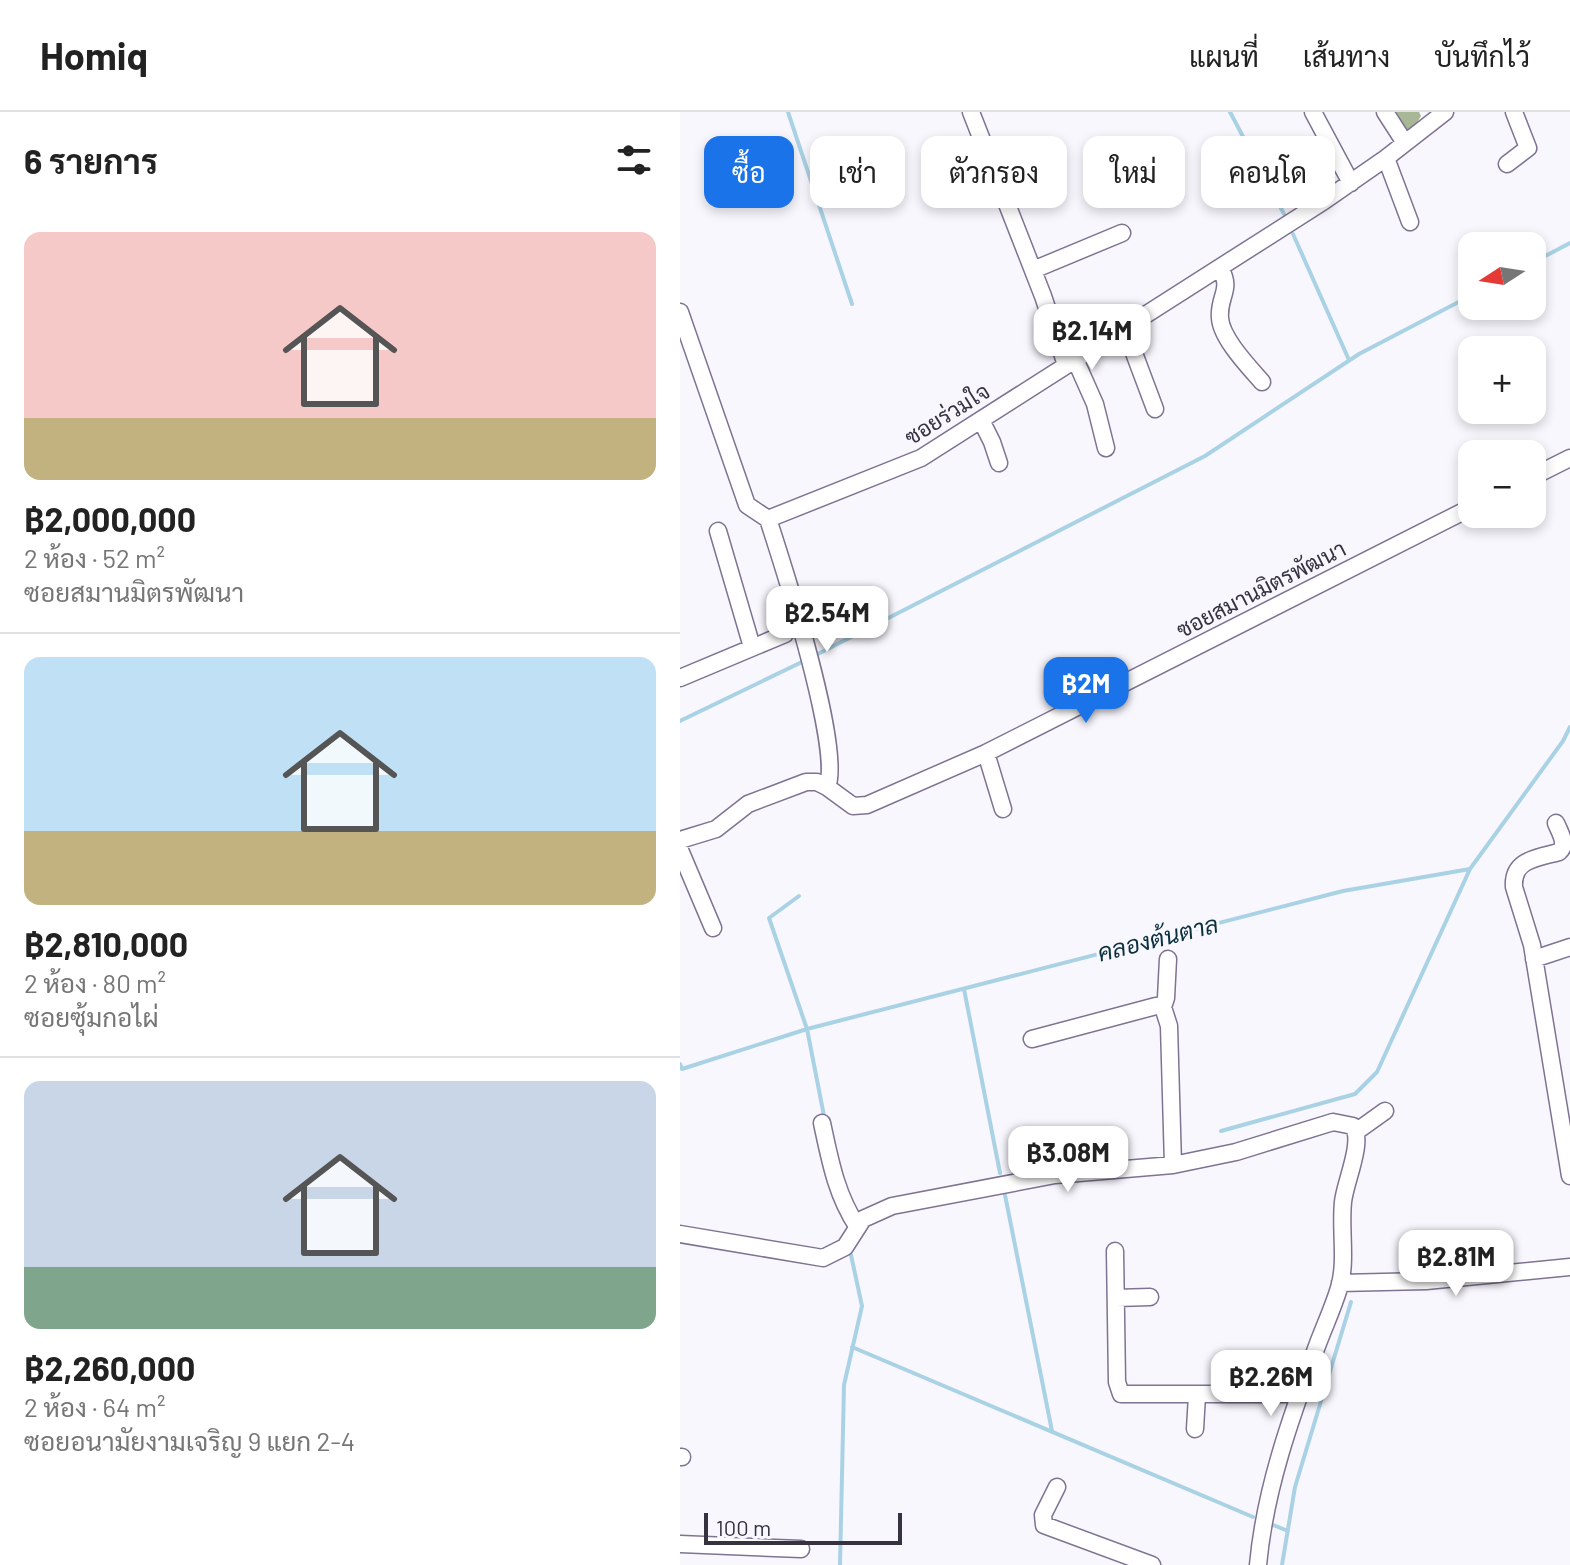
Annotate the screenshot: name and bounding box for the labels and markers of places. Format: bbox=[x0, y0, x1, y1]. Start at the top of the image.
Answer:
pin: ฿2.14M bbox=[1027, 304, 1157, 372]
pin: ฿2.54M bbox=[762, 586, 892, 654]
pin: ฿2M bbox=[1047, 657, 1125, 725]
pin: ฿3.08M bbox=[1003, 1126, 1133, 1194]
pin: ฿2.81M bbox=[1391, 1230, 1521, 1298]
pin: ฿2.26M bbox=[1206, 1350, 1336, 1418]

